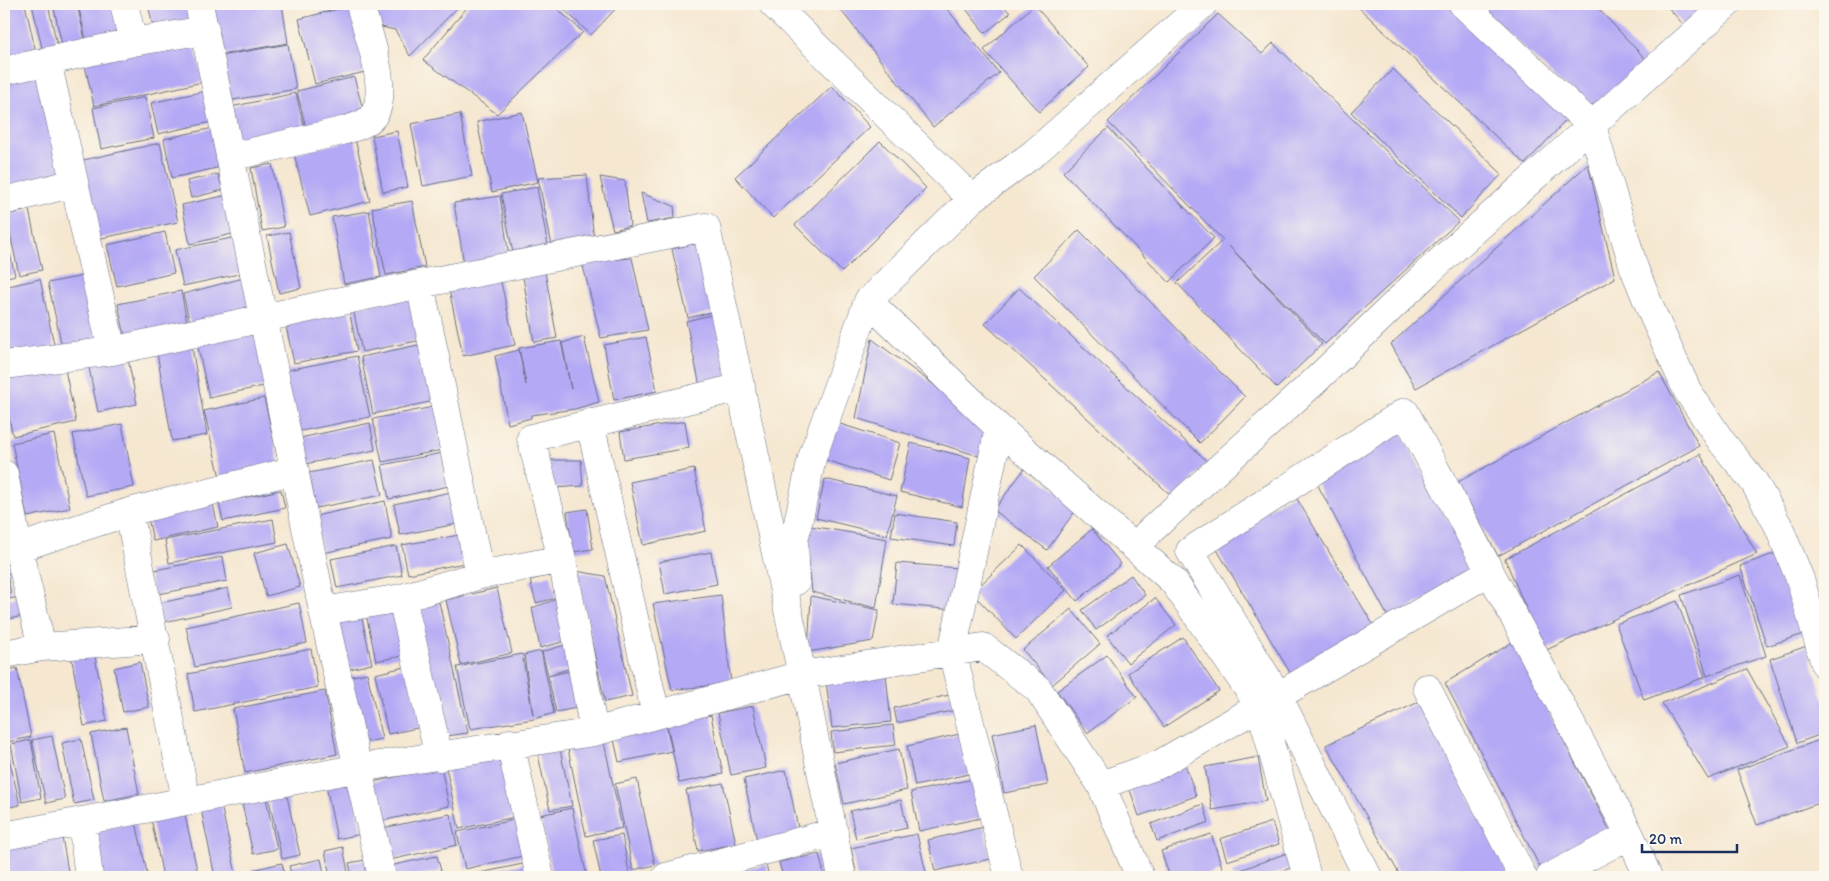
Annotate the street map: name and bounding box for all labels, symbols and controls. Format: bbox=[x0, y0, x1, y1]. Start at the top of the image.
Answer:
scale bar bbox=[1642, 821, 1736, 853]
text: 20 m bbox=[1649, 830, 1683, 848]

